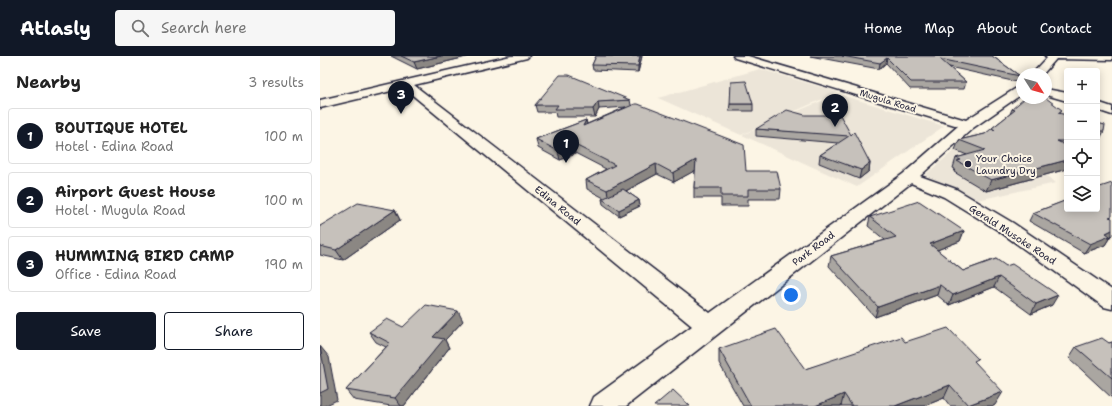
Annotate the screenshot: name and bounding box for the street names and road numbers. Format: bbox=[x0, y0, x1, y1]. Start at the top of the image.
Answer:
street label: Mugula Road bbox=[858, 87, 918, 115]
street label: Edina Road bbox=[532, 183, 584, 228]
street label: Gerald Musoke Road bbox=[967, 201, 1059, 268]
street label: Park Road bbox=[789, 228, 838, 269]

